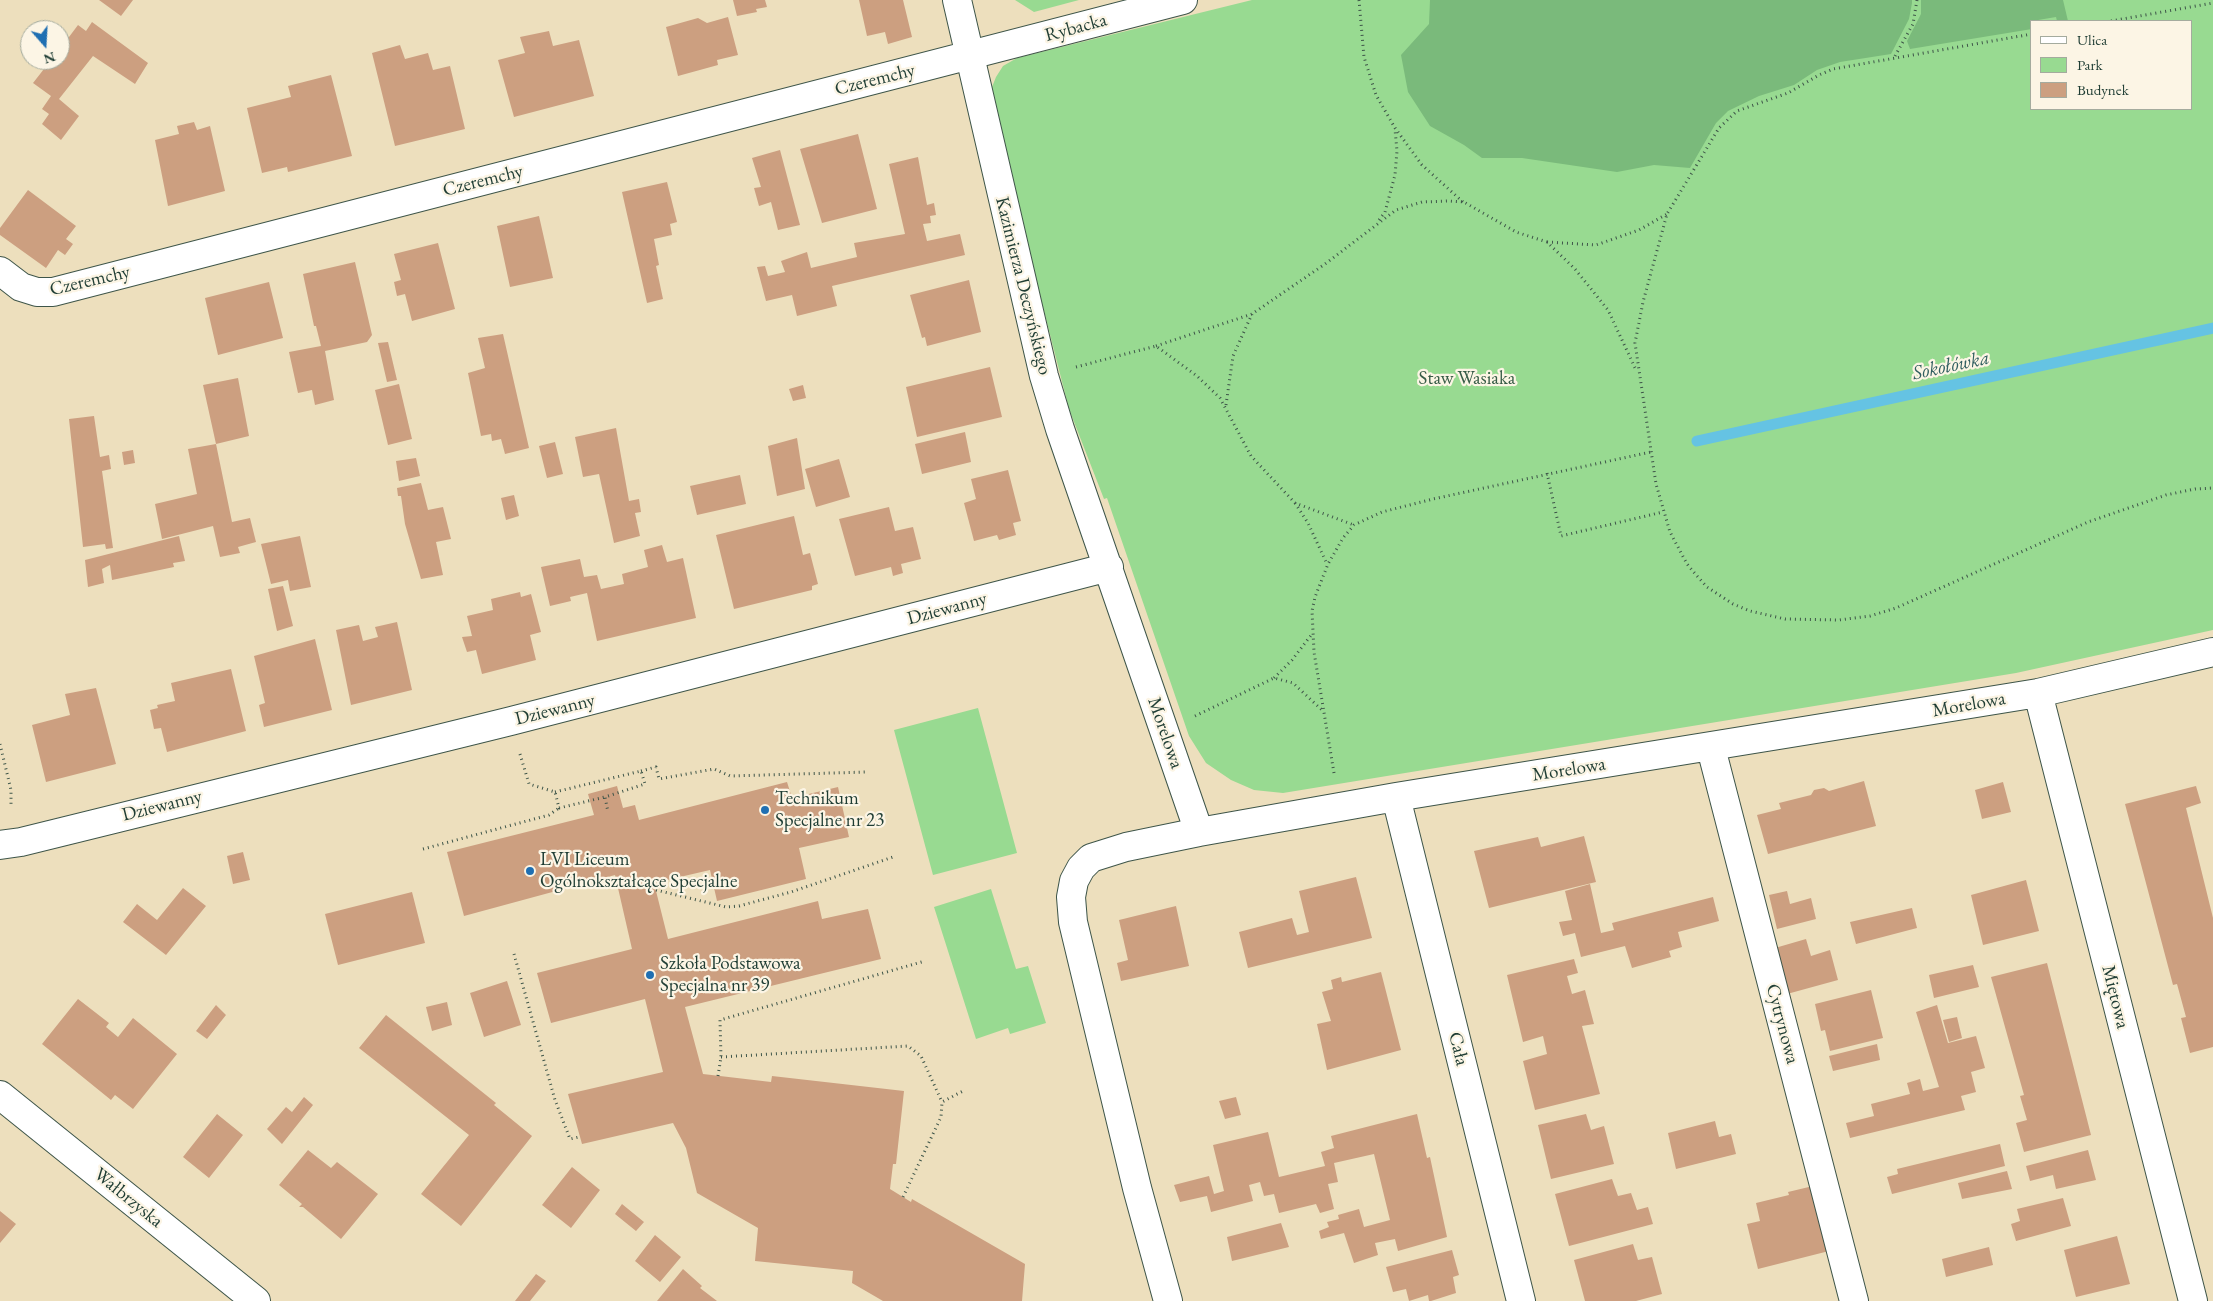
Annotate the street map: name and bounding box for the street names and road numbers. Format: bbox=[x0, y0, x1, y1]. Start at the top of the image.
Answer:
street label: Rybacka bbox=[1043, 9, 1109, 47]
street label: Czeremchy bbox=[833, 59, 917, 101]
street label: Czeremchy bbox=[441, 160, 525, 202]
street label: Kazimierza Deczyńskiego bbox=[990, 195, 1056, 377]
street label: Czeremchy bbox=[48, 261, 132, 301]
street label: Dziewanny bbox=[905, 587, 989, 631]
street label: Morelowa bbox=[1931, 687, 2007, 723]
street label: Dziewanny bbox=[513, 689, 597, 731]
street label: Morelowa bbox=[1142, 694, 1188, 772]
street label: Morelowa bbox=[1531, 753, 1607, 787]
street label: Dziewanny bbox=[120, 785, 204, 827]
street label: Miętowa bbox=[2096, 963, 2134, 1031]
street label: Cytrynowa bbox=[1760, 981, 1804, 1067]
street label: Cała bbox=[1443, 1030, 1473, 1068]
street label: Wałbrzyska bbox=[89, 1163, 167, 1233]

